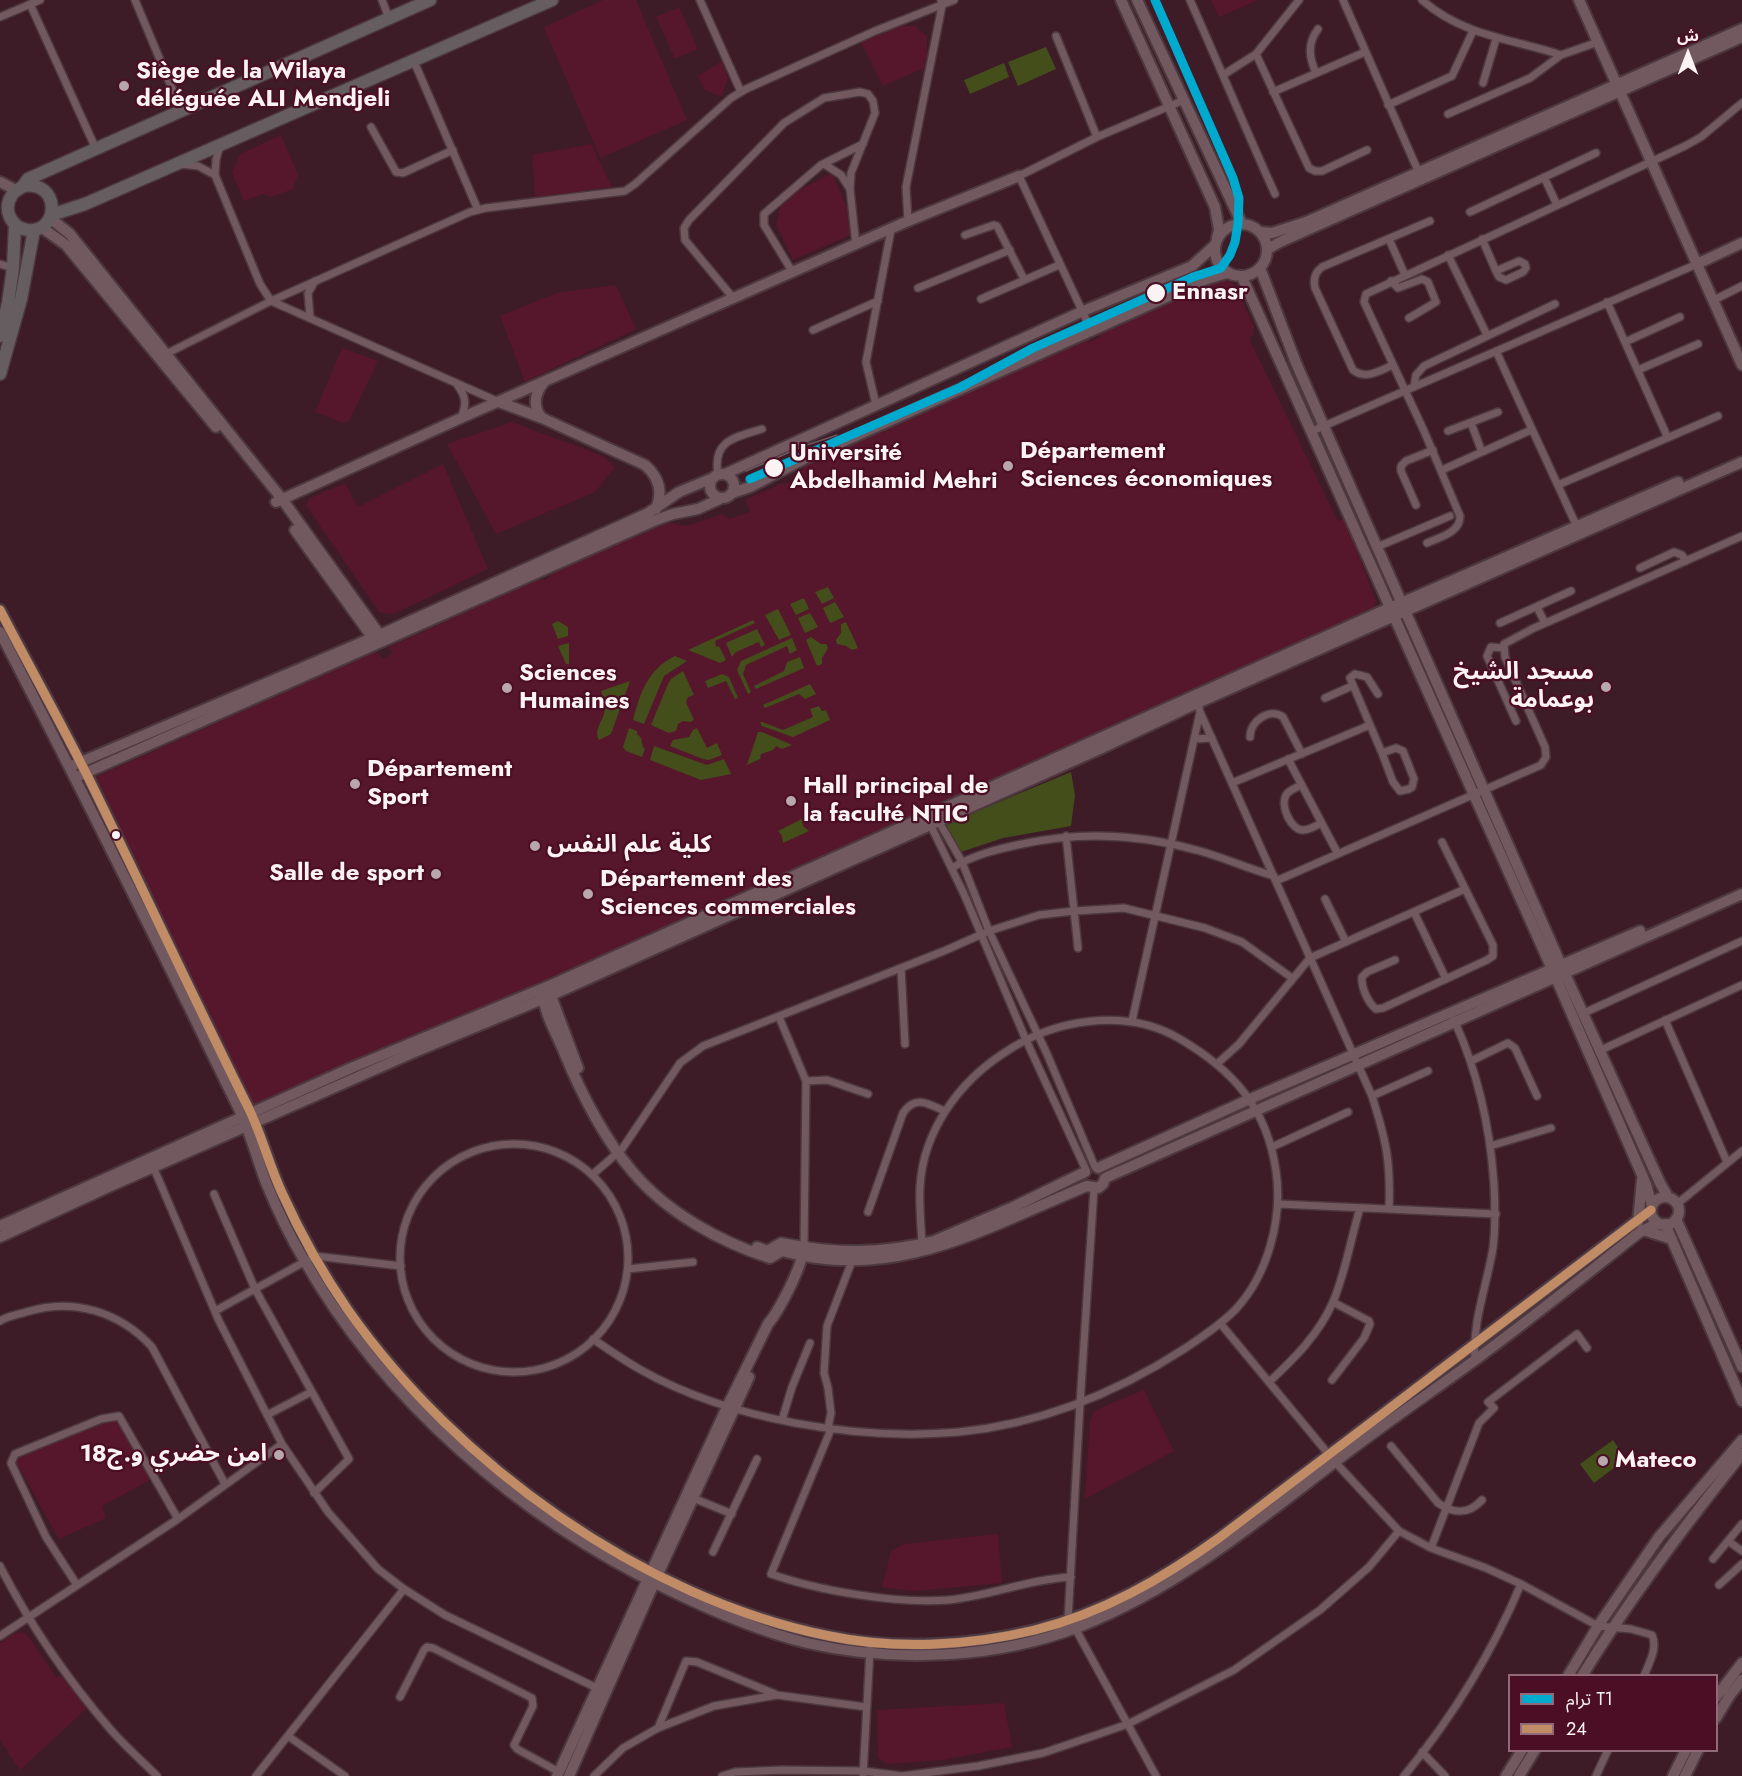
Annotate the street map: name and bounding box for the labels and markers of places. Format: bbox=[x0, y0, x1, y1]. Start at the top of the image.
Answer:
place label: Siège de la Wilaya déléguée ALI Mendjeli bbox=[136, 58, 390, 114]
marker: Siège de la Wilaya déléguée ALI Mendjeli bbox=[117, 79, 131, 93]
place label: Ennasr bbox=[1172, 279, 1248, 307]
marker: Ennasr bbox=[1145, 282, 1167, 304]
place label: Département Sciences économiques bbox=[1020, 438, 1272, 494]
place label: Université Abdelhamid Mehri bbox=[790, 440, 998, 496]
marker: Université Abdelhamid Mehri bbox=[763, 457, 785, 479]
marker: Département Sciences économiques bbox=[1001, 459, 1015, 473]
place label: مسجد الشيخ بوعمامة bbox=[1453, 659, 1594, 715]
place label: Sciences Humaines bbox=[519, 660, 629, 716]
marker: مسجد الشيخ بوعمامة bbox=[1599, 680, 1613, 694]
marker: Sciences Humaines bbox=[500, 681, 514, 695]
place label: Département Sport bbox=[367, 756, 512, 812]
place label: Hall principal de la faculté NTIC bbox=[803, 773, 989, 829]
marker: Département Sport bbox=[348, 777, 362, 791]
marker: Hall principal de la faculté NTIC bbox=[784, 794, 798, 808]
unlabelled marker bbox=[110, 829, 122, 841]
place label: كلية علم النفس bbox=[547, 832, 711, 860]
marker: كلية علم النفس bbox=[528, 839, 542, 853]
place label: Salle de sport bbox=[269, 860, 424, 888]
place label: Département des Sciences commerciales bbox=[600, 866, 856, 922]
marker: Salle de sport bbox=[429, 867, 443, 881]
marker: Département des Sciences commerciales bbox=[581, 887, 595, 901]
place label: امن حضري و.ج18 bbox=[80, 1441, 267, 1469]
place label: Mateco bbox=[1615, 1447, 1697, 1475]
marker: امن حضري و.ج18 bbox=[272, 1448, 286, 1462]
marker: Mateco bbox=[1596, 1454, 1610, 1468]

